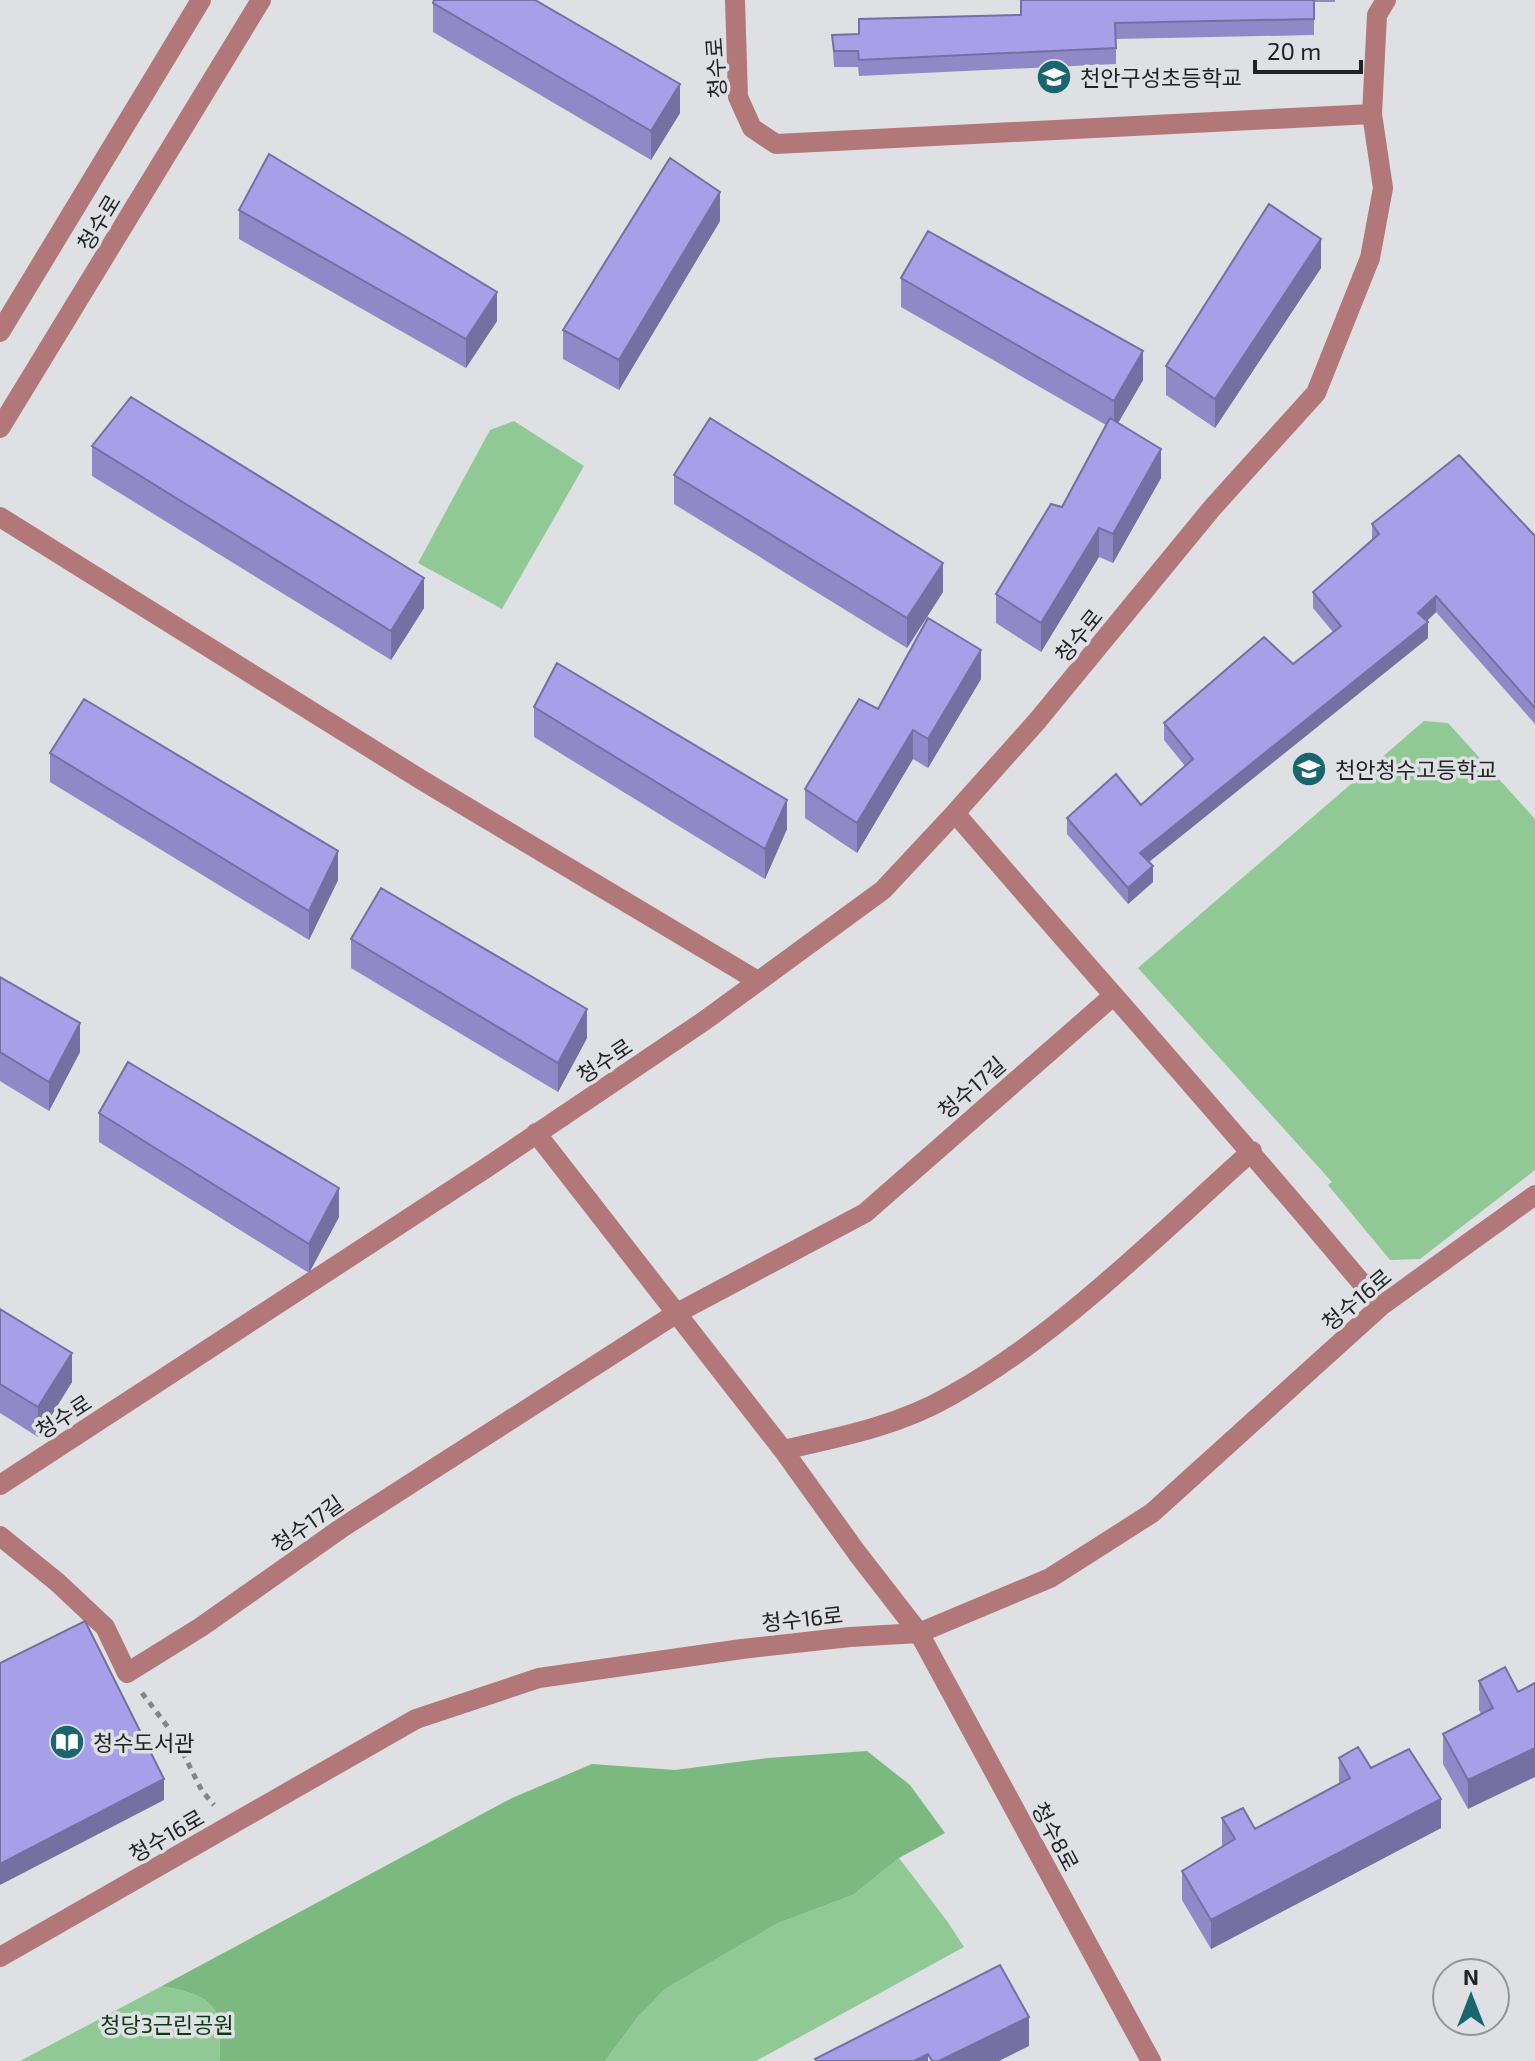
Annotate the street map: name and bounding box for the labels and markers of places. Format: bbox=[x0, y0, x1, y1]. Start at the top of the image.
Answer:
school or university icon: 천안구성초등학교 bbox=[1035, 58, 1073, 96]
place label: 천안구성초등학교 bbox=[1080, 64, 1242, 90]
school or university icon: 천안청수고등학교 bbox=[1290, 750, 1328, 788]
place label: 천안청수고등학교 bbox=[1335, 756, 1497, 782]
library icon: 청수도서관 bbox=[48, 1723, 86, 1761]
place label: 청수도서관 bbox=[93, 1729, 194, 1755]

